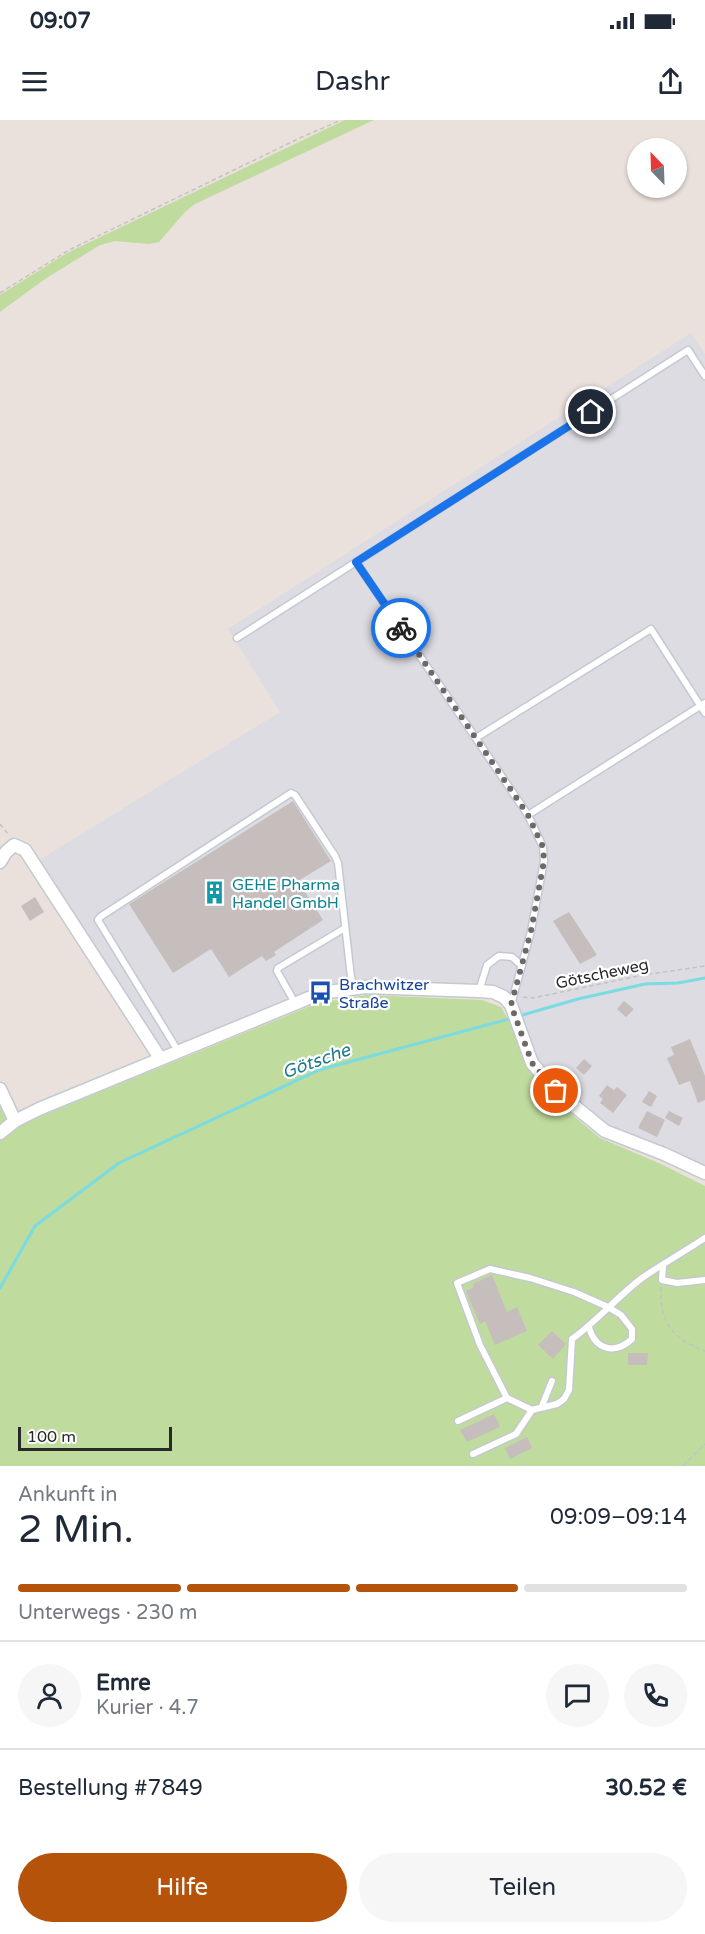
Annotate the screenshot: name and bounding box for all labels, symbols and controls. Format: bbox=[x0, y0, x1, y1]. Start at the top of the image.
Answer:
text: 09:07 bbox=[30, 8, 91, 34]
icon: menu bbox=[18, 65, 51, 98]
text: Dashr bbox=[315, 65, 390, 98]
icon: share bbox=[654, 65, 687, 98]
north arrow bbox=[627, 138, 687, 198]
map controls bbox=[627, 138, 687, 198]
pin bbox=[565, 386, 616, 437]
icon: home bbox=[574, 395, 607, 428]
courier bbox=[371, 598, 431, 658]
icon: bike bbox=[385, 612, 418, 645]
place label: GEHE Pharma Handel GmbH bbox=[232, 875, 340, 913]
building icon: GEHE Pharma Handel GmbH bbox=[201, 880, 227, 906]
street label: Götscheweg bbox=[554, 954, 651, 994]
place label: Brachwitzer Straße bbox=[339, 975, 430, 1013]
bus stop icon: Brachwitzer Straße bbox=[308, 980, 334, 1006]
water label: Götsche bbox=[279, 1038, 354, 1083]
pin bbox=[530, 1065, 581, 1116]
icon: bag bbox=[539, 1074, 572, 1107]
scale bar bbox=[18, 1424, 172, 1452]
text: 100 m bbox=[27, 1427, 76, 1447]
text: Ankunft in bbox=[18, 1483, 117, 1507]
text: 09:09–09:14 bbox=[550, 1504, 687, 1530]
text: 2 Min. bbox=[18, 1506, 134, 1553]
text: Unterwegs · 230 m bbox=[18, 1601, 197, 1625]
button: person bbox=[18, 1664, 81, 1727]
button: chat bbox=[546, 1664, 609, 1727]
button: phone bbox=[624, 1664, 687, 1727]
text: Emre bbox=[96, 1670, 151, 1696]
text: Kurier · 4.7 bbox=[96, 1696, 199, 1720]
text: Bestellung #7849 bbox=[18, 1775, 203, 1801]
text: 30.52 € bbox=[605, 1775, 687, 1801]
button: Hilfe bbox=[18, 1853, 347, 1922]
button: Teilen bbox=[359, 1853, 687, 1922]

